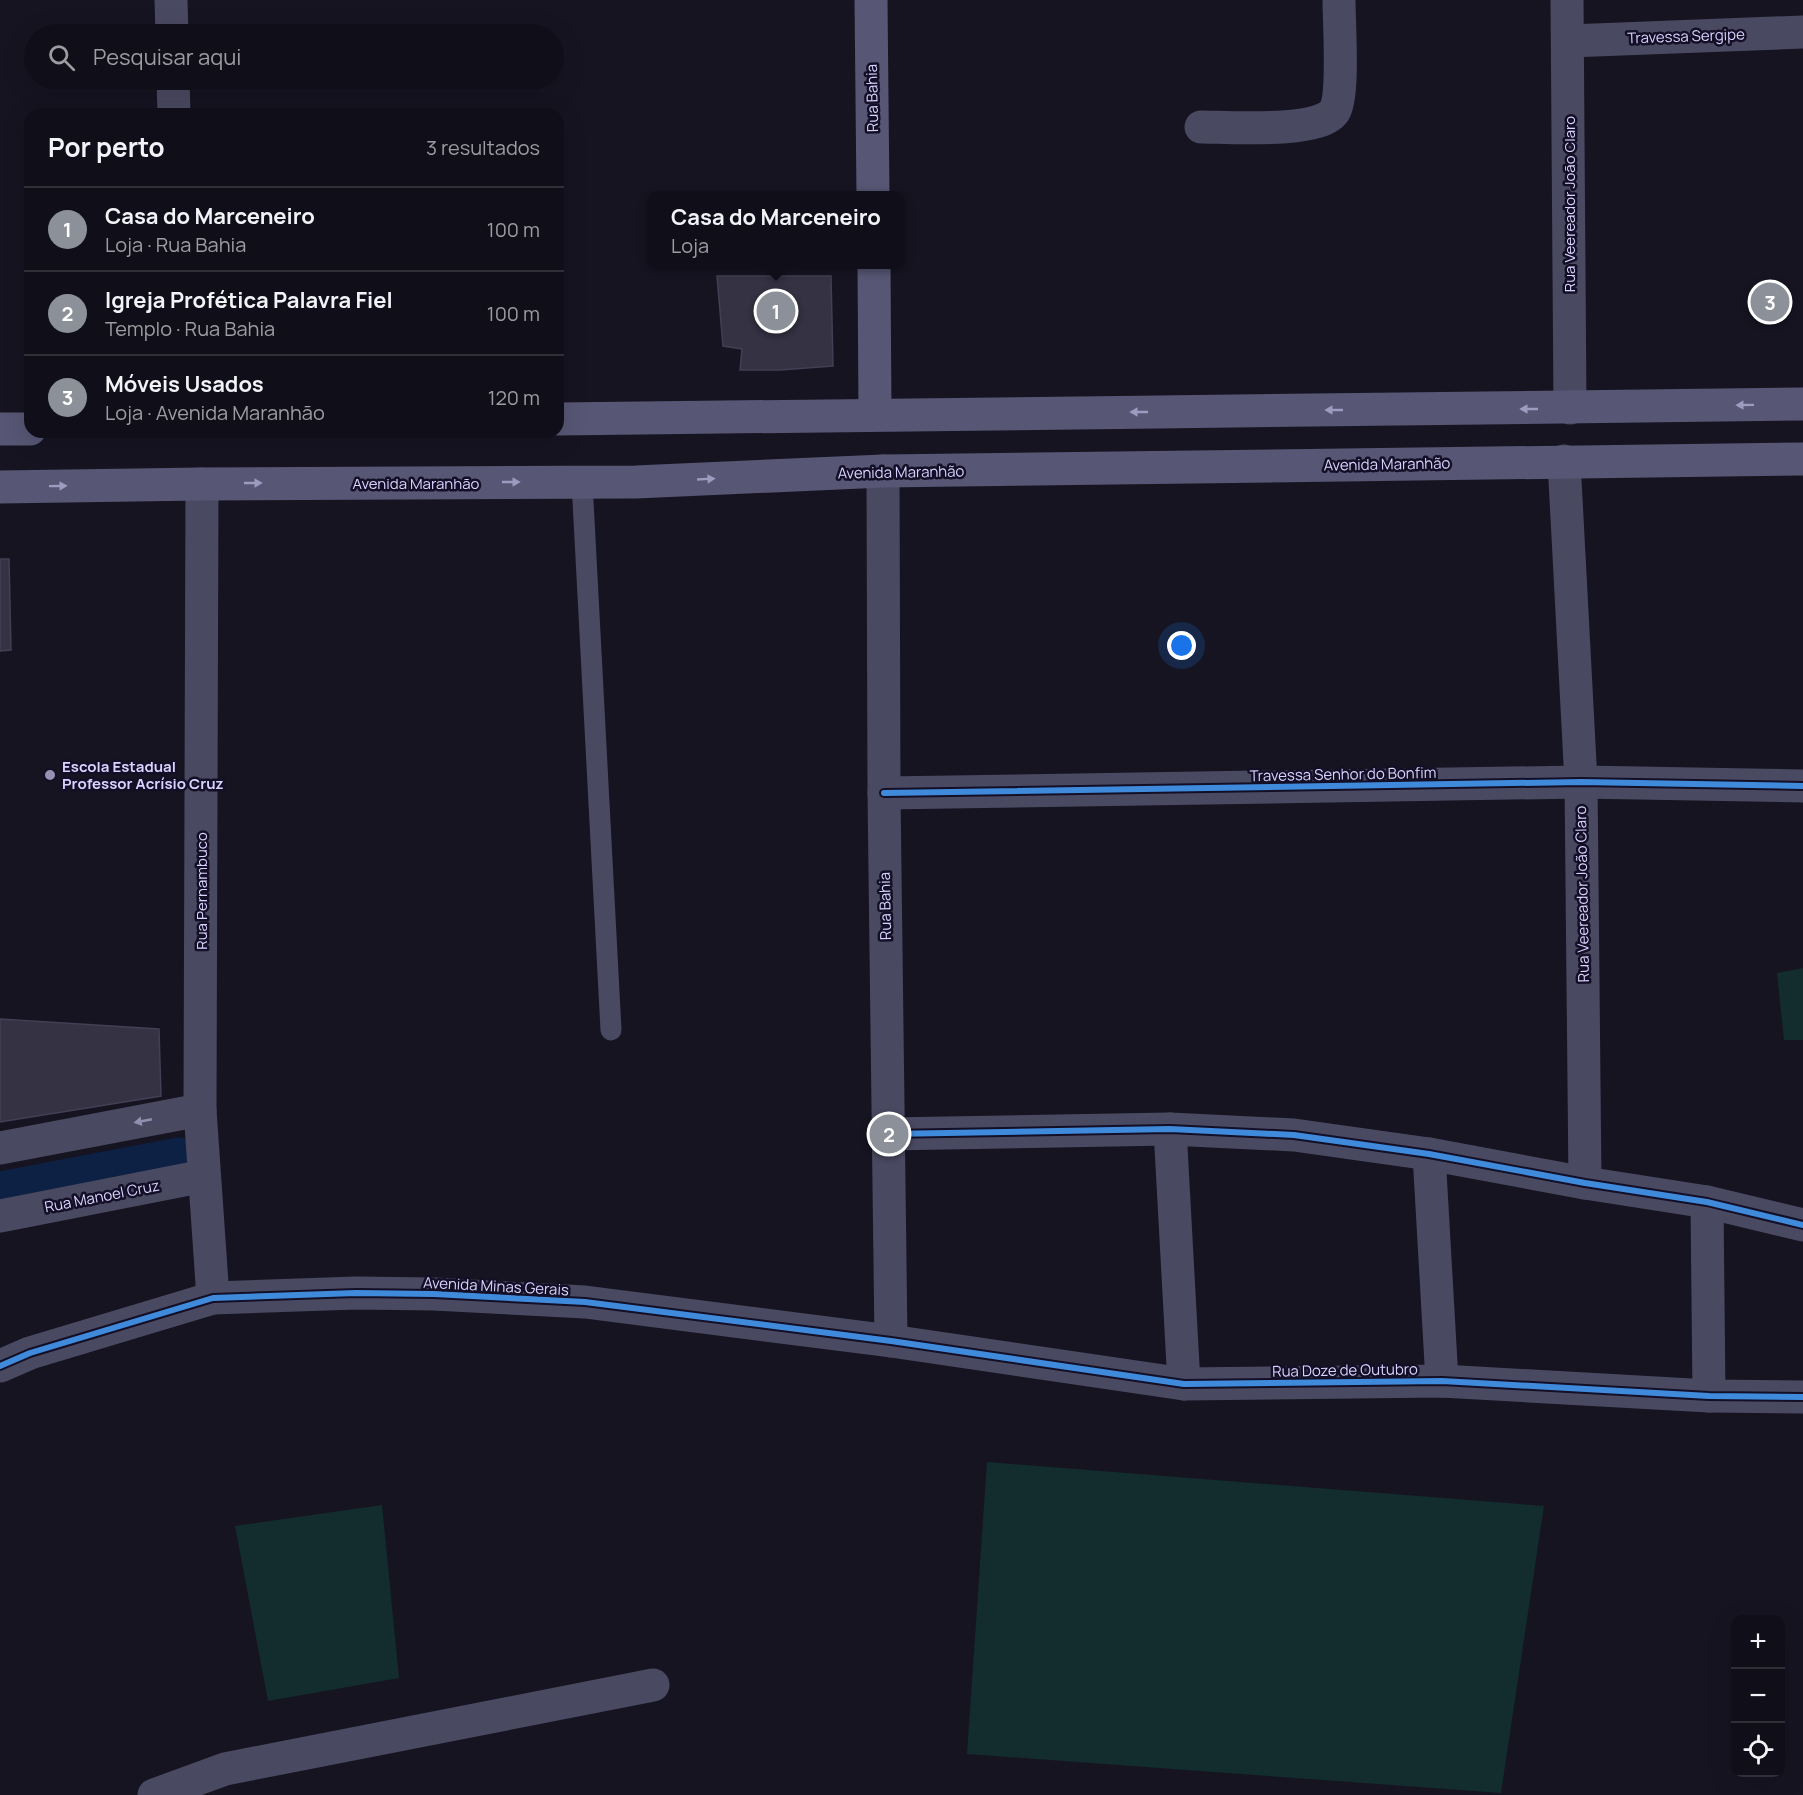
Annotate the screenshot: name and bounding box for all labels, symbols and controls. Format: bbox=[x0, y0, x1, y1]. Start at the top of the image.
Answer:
street label: Travessa Sergipe bbox=[1627, 23, 1745, 49]
search box bbox=[24, 24, 564, 90]
icon: search bbox=[45, 41, 78, 74]
text: Pesquisar aqui bbox=[93, 42, 241, 72]
street label: Rua Bahia bbox=[861, 64, 883, 132]
street label: Rua Veereador João Claro bbox=[1559, 116, 1580, 292]
text: Por perto bbox=[48, 129, 165, 165]
text: 3 resultados bbox=[426, 134, 540, 161]
popup bbox=[647, 191, 905, 269]
text: Casa do Marceneiro bbox=[105, 201, 315, 231]
text: Casa do Marceneiro bbox=[671, 202, 881, 232]
text: 1 bbox=[63, 216, 72, 243]
text: 100 m bbox=[487, 216, 540, 243]
text: Loja · Rua Bahia bbox=[105, 231, 246, 258]
text: Loja bbox=[671, 232, 709, 259]
pin: 3 bbox=[1750, 280, 1790, 324]
text: Igreja Profética Palavra Fiel bbox=[105, 285, 393, 315]
pin: 1 bbox=[756, 288, 796, 334]
text: 2 bbox=[62, 300, 73, 327]
text: 100 m bbox=[487, 300, 540, 327]
text: Templo · Rua Bahia bbox=[105, 315, 275, 342]
text: Móveis Usados bbox=[105, 369, 264, 399]
text: 3 bbox=[62, 384, 73, 411]
text: 120 m bbox=[488, 384, 540, 411]
text: Loja · Avenida Maranhão bbox=[105, 399, 325, 426]
one-way arrow bbox=[1735, 400, 1754, 410]
one-way arrow bbox=[1519, 404, 1538, 414]
one-way arrow bbox=[1324, 405, 1343, 415]
one-way arrow bbox=[1129, 407, 1148, 417]
street label: Avenida Maranhão bbox=[1323, 452, 1451, 476]
street label: Avenida Maranhão bbox=[837, 460, 965, 484]
street label: Avenida Maranhão bbox=[353, 473, 480, 494]
one-way arrow bbox=[697, 474, 716, 483]
one-way arrow bbox=[502, 477, 521, 487]
one-way arrow bbox=[244, 478, 263, 488]
one-way arrow bbox=[49, 481, 68, 491]
your location bbox=[1167, 631, 1196, 660]
place label: Escola Estadual Professor Acrísio Cruz bbox=[62, 756, 224, 794]
street label: Travessa Senhor do Bonfim bbox=[1249, 762, 1437, 786]
marker: Escola Estadual Professor Acrísio Cruz bbox=[43, 768, 57, 782]
street label: Rua Veereador João Claro bbox=[1570, 805, 1594, 982]
street label: Rua Pernambuco bbox=[191, 832, 212, 950]
street label: Rua Bahia bbox=[874, 872, 896, 940]
pin: 2 bbox=[870, 1112, 908, 1156]
one-way arrow bbox=[133, 1117, 152, 1126]
street label: Rua Manoel Cruz bbox=[43, 1175, 161, 1217]
street label: Avenida Minas Gerais bbox=[423, 1272, 569, 1300]
street label: Rua Doze de Outubro bbox=[1272, 1358, 1418, 1382]
map controls bbox=[1731, 1615, 1785, 1777]
button: + bbox=[1731, 1615, 1785, 1669]
button: − bbox=[1731, 1669, 1785, 1723]
button: locate bbox=[1731, 1723, 1785, 1777]

